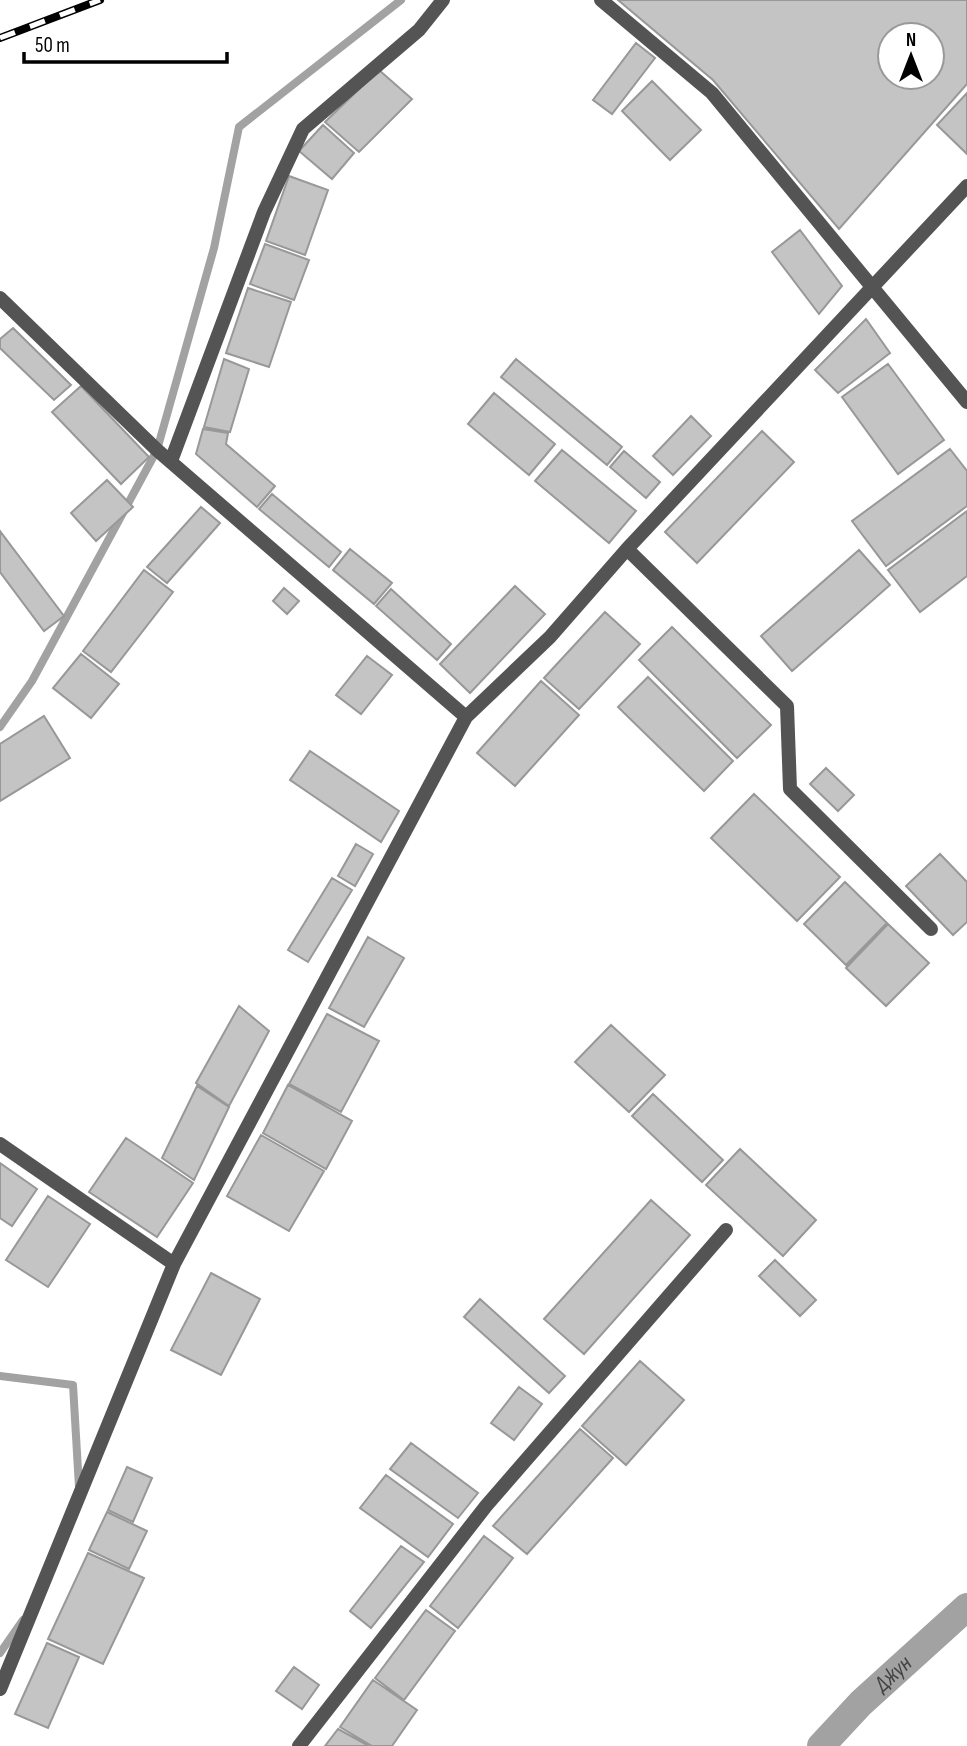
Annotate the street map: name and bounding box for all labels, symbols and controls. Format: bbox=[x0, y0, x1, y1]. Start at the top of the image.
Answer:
scale bar bbox=[24, 21, 228, 65]
north arrow bbox=[876, 21, 946, 91]
text: N bbox=[906, 29, 916, 52]
text: 50 m bbox=[35, 33, 70, 58]
water label: Джун bbox=[867, 1649, 918, 1700]

